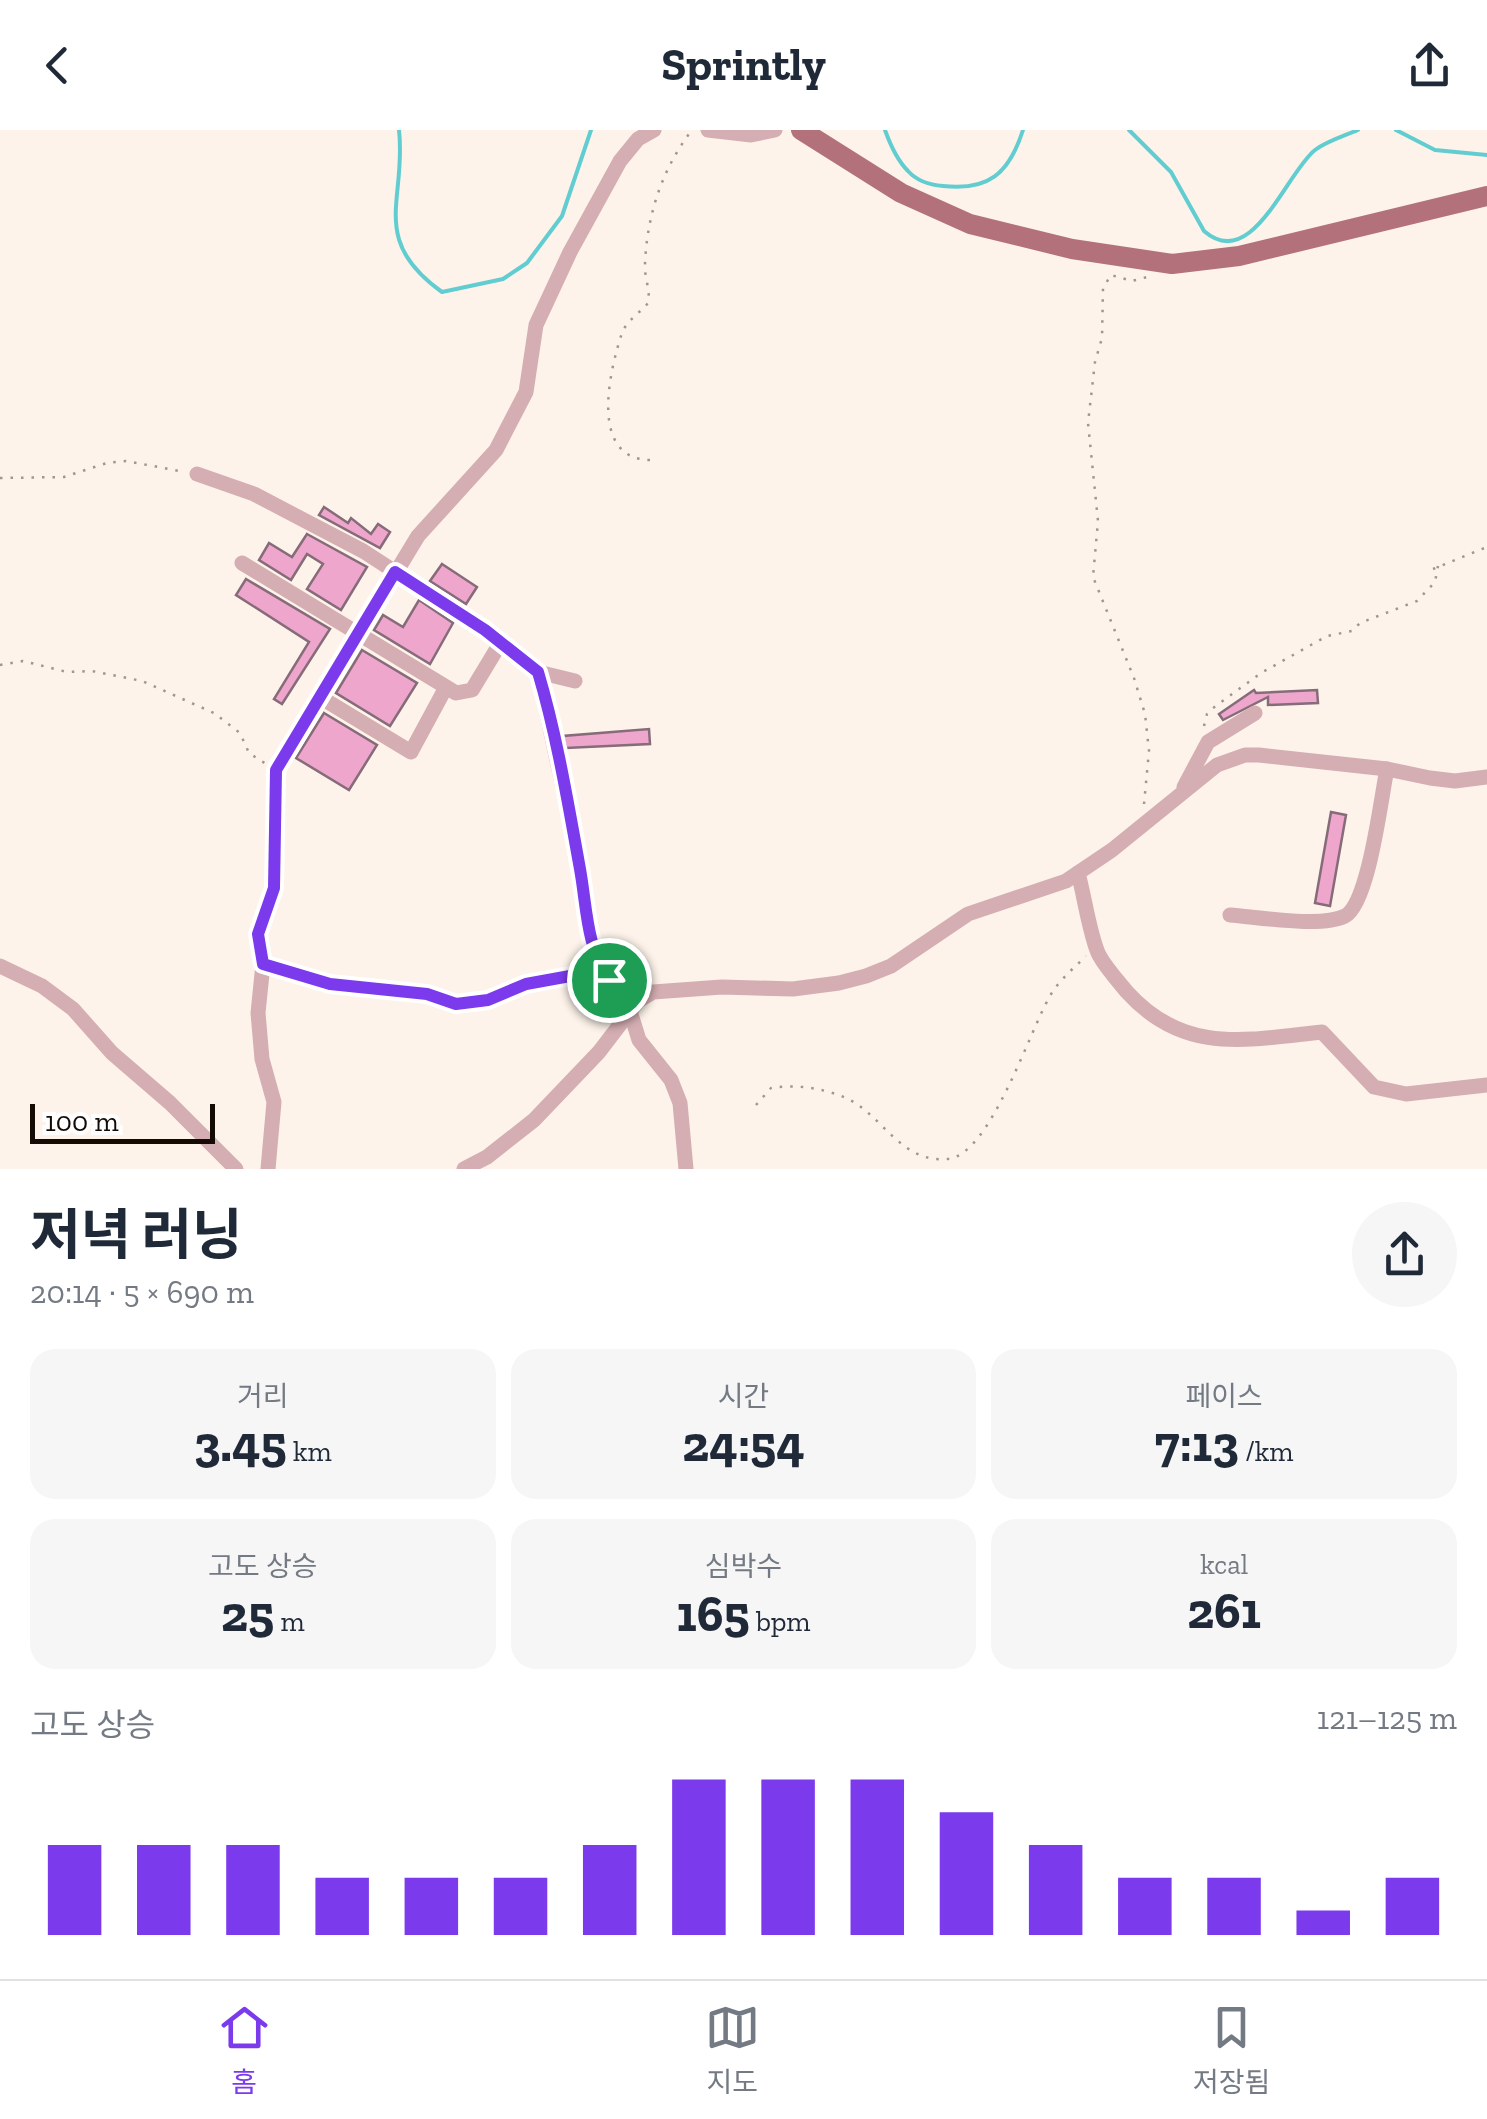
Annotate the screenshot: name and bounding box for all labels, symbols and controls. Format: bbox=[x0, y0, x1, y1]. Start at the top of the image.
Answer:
icon: back bbox=[30, 38, 85, 93]
text: Sprintly bbox=[661, 38, 826, 92]
icon: share bbox=[1402, 38, 1457, 93]
pin bbox=[567, 938, 652, 1023]
icon: arrive bbox=[582, 953, 637, 1008]
scale bar bbox=[30, 1099, 215, 1144]
text: 100 m bbox=[45, 1105, 119, 1138]
text: 저녁 러닝 bbox=[30, 1202, 243, 1268]
button: share bbox=[1352, 1202, 1457, 1307]
text: 20:14 · 5 × 690 m bbox=[30, 1273, 254, 1311]
text: 거리 bbox=[237, 1380, 289, 1413]
text: 시간 bbox=[718, 1380, 769, 1413]
text: 페이스 bbox=[1186, 1380, 1263, 1413]
text: 3.45 bbox=[194, 1414, 287, 1474]
text: 24:54 bbox=[682, 1414, 805, 1474]
text: 7:13 bbox=[1155, 1414, 1239, 1474]
text: km bbox=[287, 1435, 332, 1468]
text: /km bbox=[1239, 1435, 1293, 1468]
text: kcal bbox=[1200, 1548, 1248, 1581]
text: 고도 상승 bbox=[208, 1550, 318, 1583]
text: 심박수 bbox=[705, 1550, 782, 1583]
text: 261 bbox=[1187, 1581, 1261, 1641]
text: 25 bbox=[221, 1584, 274, 1644]
text: 165 bbox=[677, 1584, 750, 1644]
text: m bbox=[274, 1605, 305, 1638]
text: bpm bbox=[750, 1605, 810, 1638]
text: 121–125 m bbox=[1317, 1699, 1457, 1737]
text: 고도 상승 bbox=[30, 1706, 155, 1744]
tab: 홈 bbox=[217, 2000, 272, 2100]
tab: 지도 bbox=[705, 2000, 760, 2100]
tab: 저장됨 bbox=[1193, 2000, 1270, 2100]

